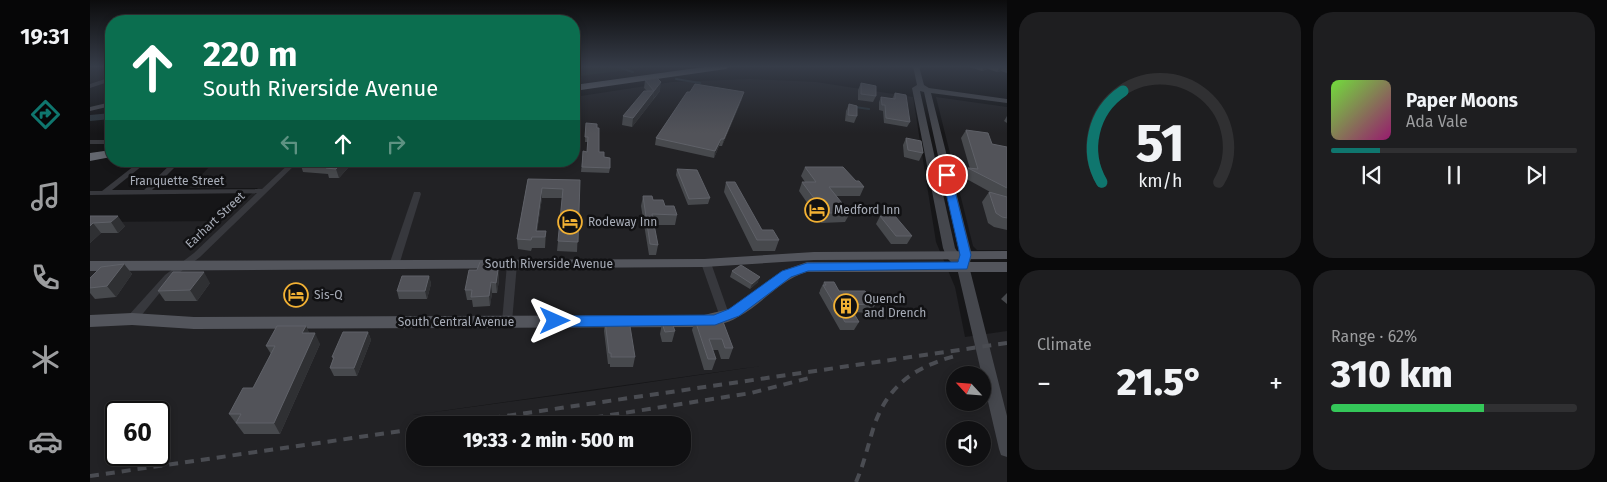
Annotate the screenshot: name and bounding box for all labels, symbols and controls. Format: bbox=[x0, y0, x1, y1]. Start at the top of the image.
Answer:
text: 19:31 bbox=[20, 23, 70, 50]
text: 220 m bbox=[203, 33, 298, 75]
icon: ahead bbox=[120, 35, 185, 100]
text: South Riverside Avenue bbox=[203, 75, 438, 102]
text: Paper Moons bbox=[1406, 89, 1518, 112]
icon: directions bbox=[28, 97, 63, 132]
text: 51 bbox=[1135, 112, 1185, 175]
text: Ada Vale bbox=[1406, 112, 1468, 131]
icon: left bbox=[276, 130, 304, 158]
icon: ahead bbox=[329, 130, 357, 158]
icon: right bbox=[382, 130, 410, 158]
pin bbox=[926, 154, 968, 196]
icon: arrive bbox=[933, 161, 961, 189]
icon: previous bbox=[1358, 161, 1386, 189]
icon: pause bbox=[1440, 161, 1468, 189]
icon: next bbox=[1522, 161, 1550, 189]
text: km/h bbox=[1138, 170, 1182, 192]
street label: Franquette Street bbox=[130, 174, 225, 188]
icon: music bbox=[28, 179, 63, 214]
street label: Earhart Street bbox=[183, 189, 248, 251]
hotel icon: Medford Inn bbox=[804, 197, 830, 223]
place label: Medford Inn bbox=[834, 203, 900, 217]
hotel icon: Rodeway Inn bbox=[557, 209, 583, 235]
place label: Rodeway Inn bbox=[588, 215, 657, 229]
street label: South Riverside Avenue bbox=[485, 257, 613, 271]
icon: phone bbox=[28, 260, 63, 295]
hotel icon: Sis-Q bbox=[283, 282, 309, 308]
place label: Sis-Q bbox=[314, 288, 343, 302]
place label: Quench and Drench bbox=[864, 292, 926, 320]
building icon: Quench and Drench bbox=[833, 293, 859, 319]
position arrow bbox=[528, 294, 580, 346]
street label: South Central Avenue bbox=[398, 315, 514, 329]
text: Range · 62% bbox=[1331, 327, 1417, 346]
text: Climate bbox=[1037, 335, 1092, 354]
icon: climate bbox=[28, 342, 63, 377]
text: 310 km bbox=[1331, 351, 1453, 397]
text: 21.5° bbox=[1117, 359, 1203, 405]
north arrow bbox=[946, 366, 991, 411]
map controls bbox=[946, 366, 991, 466]
text: − bbox=[1037, 367, 1051, 400]
text: + bbox=[1269, 367, 1283, 400]
speed limit sign: 60 bbox=[105, 401, 170, 466]
button: sound bbox=[946, 421, 991, 466]
icon: car bbox=[28, 424, 63, 459]
text: 19:33 · 2 min · 500 m bbox=[463, 429, 634, 452]

